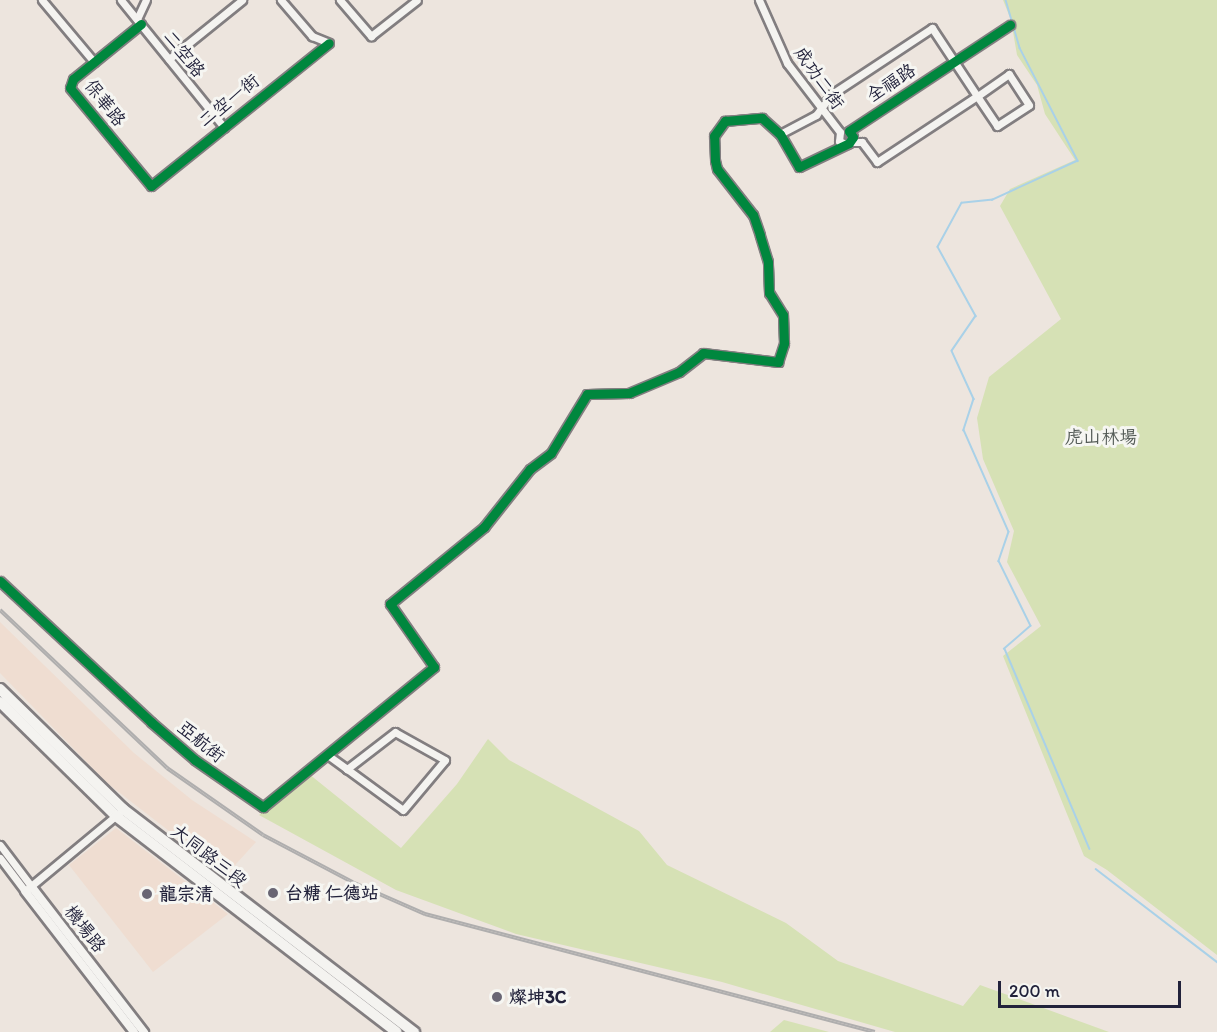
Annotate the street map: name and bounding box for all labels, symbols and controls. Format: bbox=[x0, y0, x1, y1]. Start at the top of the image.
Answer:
street label: 二空路 bbox=[159, 26, 209, 82]
street label: 成功二街 bbox=[790, 42, 848, 114]
street label: 全福路 bbox=[862, 59, 920, 107]
street label: 二空一街 bbox=[194, 70, 264, 132]
street label: 保華路 bbox=[80, 75, 130, 131]
park label: 虎山林場 bbox=[1065, 426, 1137, 448]
street label: 亞航街 bbox=[173, 717, 229, 767]
street label: 大同路三段 bbox=[167, 820, 251, 892]
place label: 台糖 仁德站 bbox=[285, 882, 379, 904]
place label: 龍宗清 bbox=[159, 883, 213, 905]
marker: 台糖 仁德站 bbox=[266, 886, 280, 900]
marker: 龍宗清 bbox=[140, 887, 154, 901]
street label: 機場路 bbox=[60, 901, 110, 957]
scale bar bbox=[1001, 969, 1184, 1007]
text: 200 m bbox=[1009, 980, 1060, 1002]
place label: 燦坤3C bbox=[509, 986, 566, 1008]
marker: 燦坤3C bbox=[490, 990, 504, 1004]

